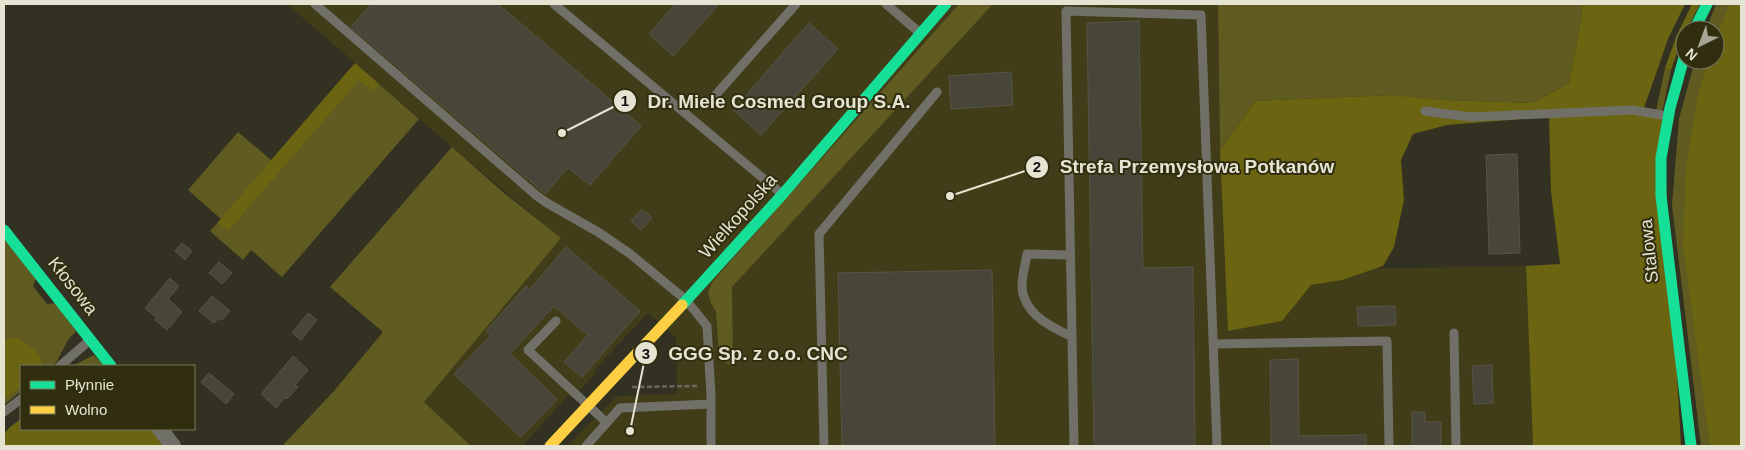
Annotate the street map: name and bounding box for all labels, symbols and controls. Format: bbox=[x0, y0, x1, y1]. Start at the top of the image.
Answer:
north arrow bbox=[1675, 20, 1725, 70]
text: N bbox=[1682, 45, 1700, 64]
callout: Dr. Miele Cosmed Group S.A. bbox=[612, 84, 920, 118]
text: Dr. Miele Cosmed Group S.A. bbox=[648, 91, 910, 112]
text: 1 bbox=[621, 92, 629, 109]
callout: Strefa Przemysłowa Potkanów bbox=[1024, 150, 1344, 184]
text: Strefa Przemysłowa Potkanów bbox=[1060, 156, 1334, 177]
text: 2 bbox=[1033, 158, 1041, 175]
street label: Wielkopolska bbox=[695, 169, 782, 262]
street label: Stalowa bbox=[1636, 217, 1662, 284]
street label: Kłosowa bbox=[44, 253, 102, 320]
callout: GGG Sp. z o.o. CNC bbox=[633, 336, 858, 370]
text: GGG Sp. z o.o. CNC bbox=[668, 343, 848, 364]
text: 3 bbox=[642, 345, 650, 362]
legend bbox=[20, 365, 195, 430]
text: Płynnie bbox=[65, 376, 114, 393]
text: Wolno bbox=[65, 401, 107, 418]

